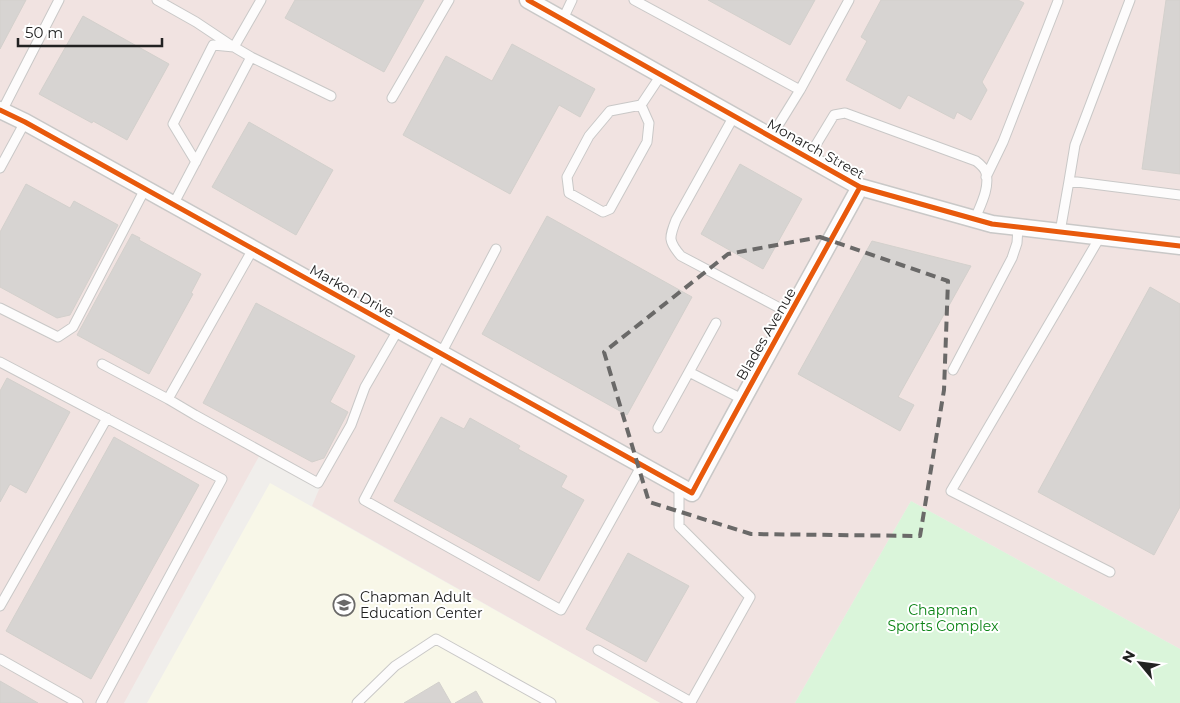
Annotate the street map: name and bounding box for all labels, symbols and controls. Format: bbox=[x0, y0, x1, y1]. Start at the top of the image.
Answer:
scale bar bbox=[18, 15, 161, 47]
text: 50 m bbox=[25, 23, 63, 42]
street label: Monarch Street bbox=[764, 115, 868, 183]
street label: Markon Drive bbox=[307, 260, 397, 322]
street label: Blades Avenue bbox=[732, 285, 800, 383]
place label: Chapman Adult Education Center bbox=[360, 588, 483, 622]
school or university icon: Chapman Adult Education Center bbox=[332, 593, 356, 617]
park label: Chapman Sports Complex bbox=[887, 601, 999, 635]
north arrow bbox=[1115, 638, 1165, 688]
text: N bbox=[1118, 647, 1139, 666]

